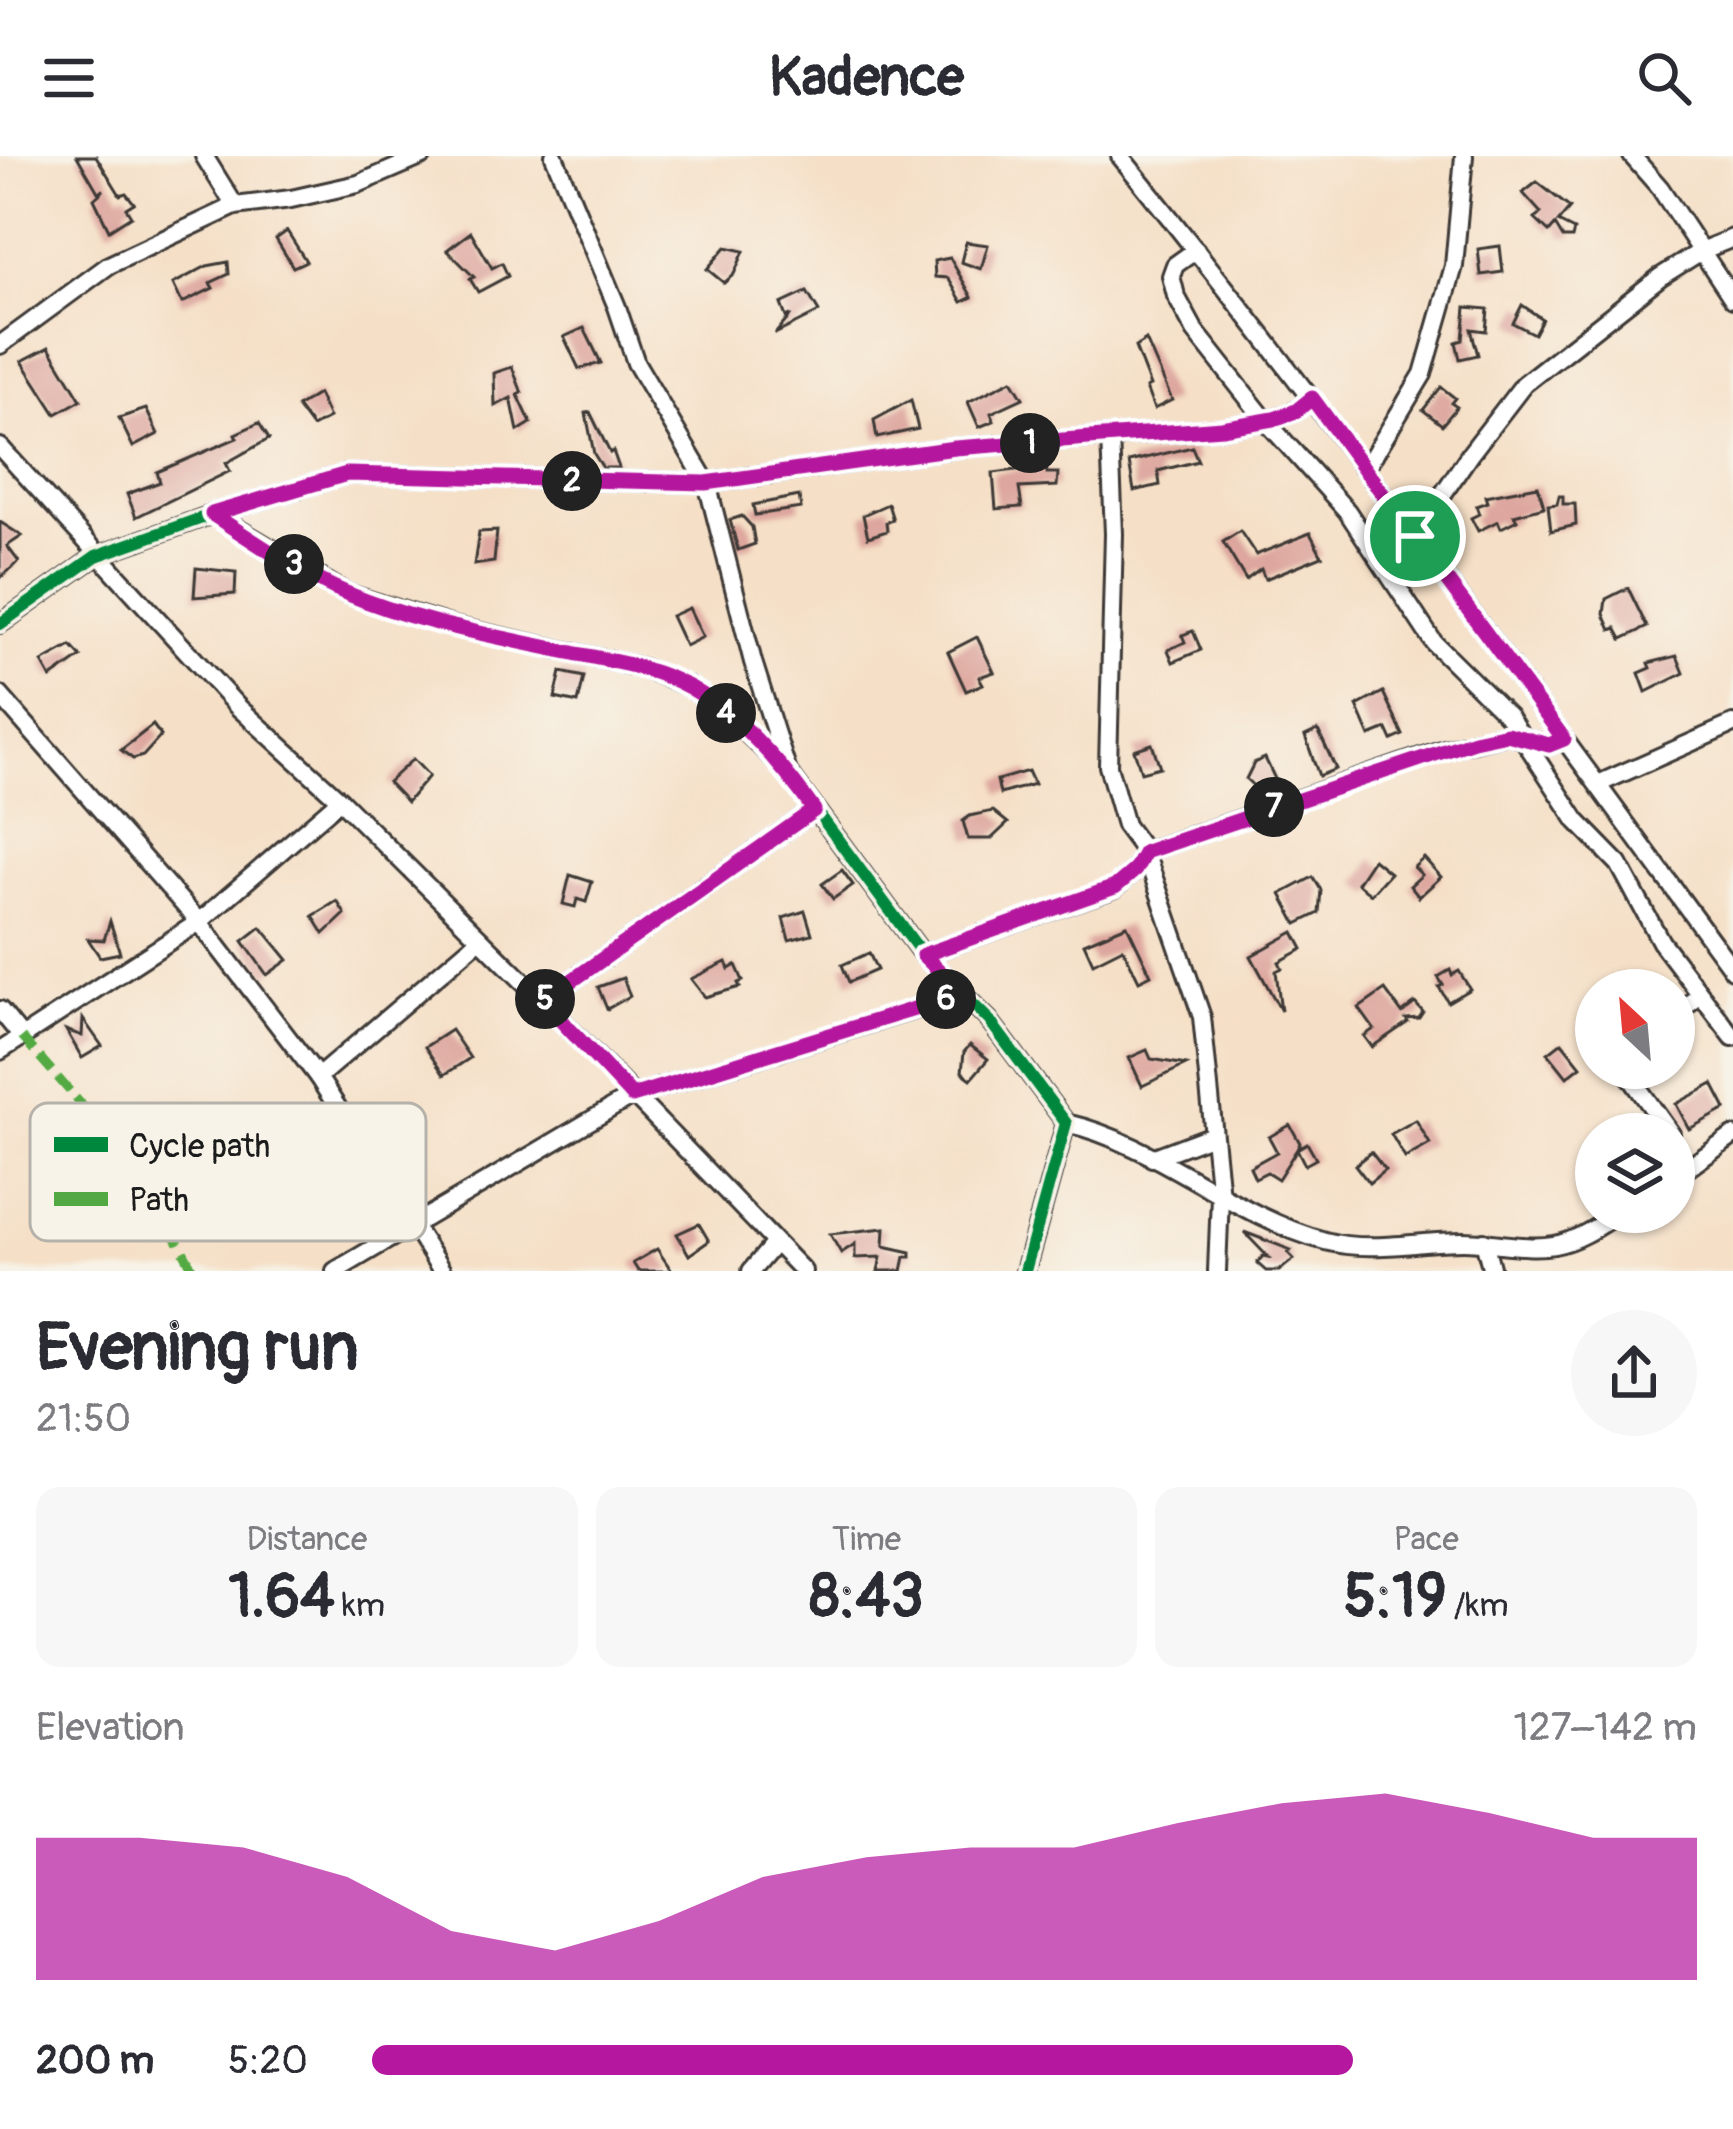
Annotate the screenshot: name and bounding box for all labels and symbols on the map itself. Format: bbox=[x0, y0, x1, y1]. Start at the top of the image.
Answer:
pin: 1 bbox=[1000, 413, 1060, 473]
pin: 2 bbox=[542, 451, 602, 511]
pin bbox=[1364, 485, 1466, 587]
pin: 3 bbox=[264, 534, 324, 594]
pin: 4 bbox=[696, 683, 756, 743]
pin: 7 bbox=[1244, 777, 1304, 837]
pin: 5 bbox=[515, 969, 575, 1029]
pin: 6 bbox=[916, 969, 976, 1029]
north arrow bbox=[1575, 969, 1695, 1089]
legend bbox=[30, 1103, 426, 1241]
text: Cycle path bbox=[129, 1126, 270, 1167]
text: Path bbox=[129, 1180, 189, 1221]

